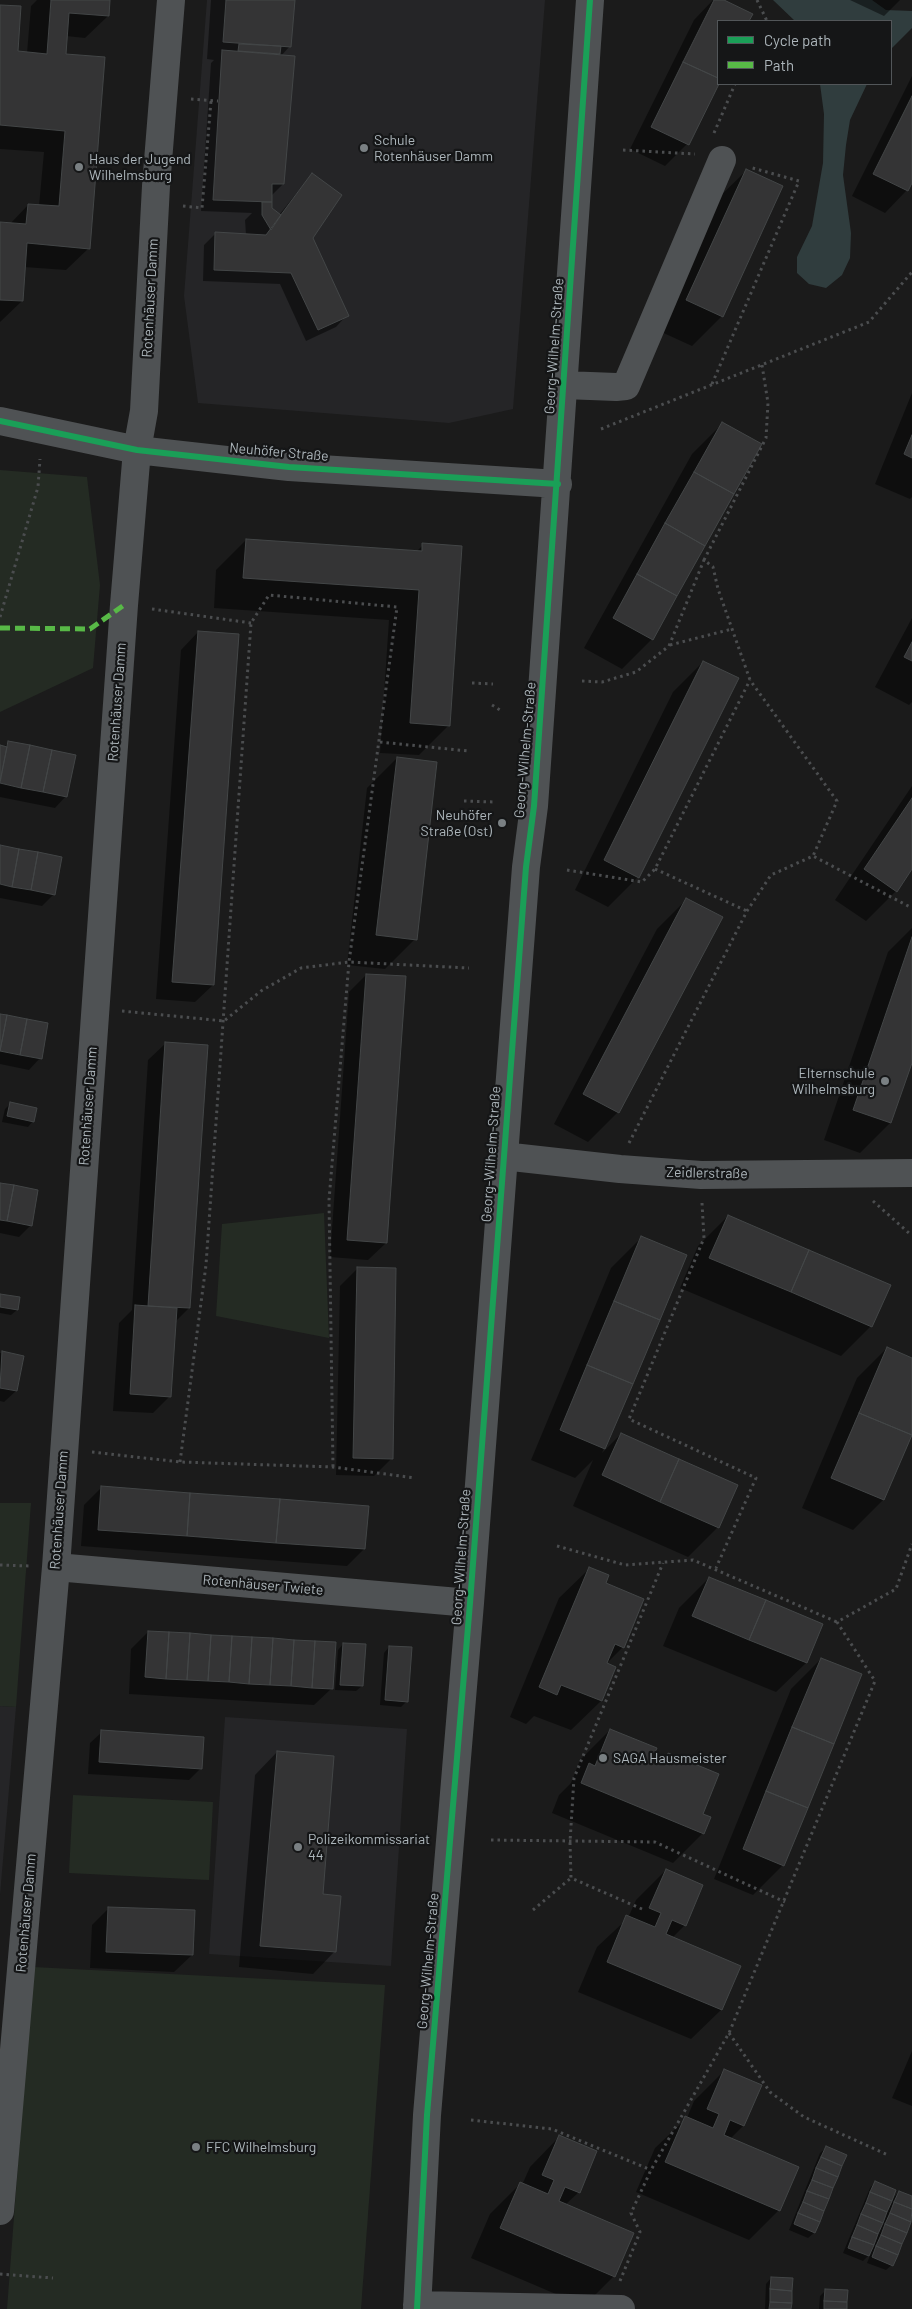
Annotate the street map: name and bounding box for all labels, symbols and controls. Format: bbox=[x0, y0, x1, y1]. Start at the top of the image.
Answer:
legend bbox=[717, 20, 892, 85]
text: Cycle path bbox=[764, 31, 831, 49]
text: Path bbox=[764, 56, 794, 74]
place label: Schule Rotenhäuser Damm bbox=[374, 132, 493, 164]
marker: Schule Rotenhäuser Damm bbox=[358, 142, 370, 154]
place label: Haus der Jugend Wilhelmsburg bbox=[89, 151, 191, 184]
marker: Haus der Jugend Wilhelmsburg bbox=[73, 161, 85, 173]
street label: Rotenhäuser Damm bbox=[138, 238, 162, 358]
street label: Georg-Wilhelm-Straße bbox=[541, 277, 567, 415]
street label: Neuhöfer Straße bbox=[229, 439, 329, 465]
street label: Rotenhäuser Damm bbox=[104, 642, 130, 762]
street label: Georg-Wilhelm-Straße bbox=[511, 681, 539, 819]
place label: Neuhöfer Straße (Ost) bbox=[421, 807, 492, 840]
marker: Neuhöfer Straße (Ost) bbox=[496, 817, 508, 829]
street label: Rotenhäuser Damm bbox=[75, 1046, 101, 1166]
place label: Elternschule Wilhelmsburg bbox=[792, 1065, 875, 1098]
marker: Elternschule Wilhelmsburg bbox=[879, 1075, 891, 1087]
street label: Georg-Wilhelm-Straße bbox=[478, 1085, 504, 1223]
street label: Zeidlerstraße bbox=[666, 1164, 748, 1182]
street label: Rotenhäuser Damm bbox=[46, 1450, 72, 1570]
street label: Georg-Wilhelm-Straße bbox=[448, 1488, 474, 1626]
street label: Rotenhäuser Twiete bbox=[202, 1571, 324, 1599]
place label: SAGA Hausmeister bbox=[613, 1750, 727, 1766]
marker: SAGA Hausmeister bbox=[597, 1752, 609, 1764]
place label: Polizeikommissariat 44 bbox=[308, 1831, 430, 1864]
marker: Polizeikommissariat 44 bbox=[292, 1841, 304, 1853]
street label: Rotenhäuser Damm bbox=[12, 1853, 40, 1973]
street label: Georg-Wilhelm-Straße bbox=[414, 1892, 442, 2030]
place label: FFC Wilhelmsburg bbox=[206, 2139, 316, 2155]
marker: FFC Wilhelmsburg bbox=[190, 2141, 202, 2153]

